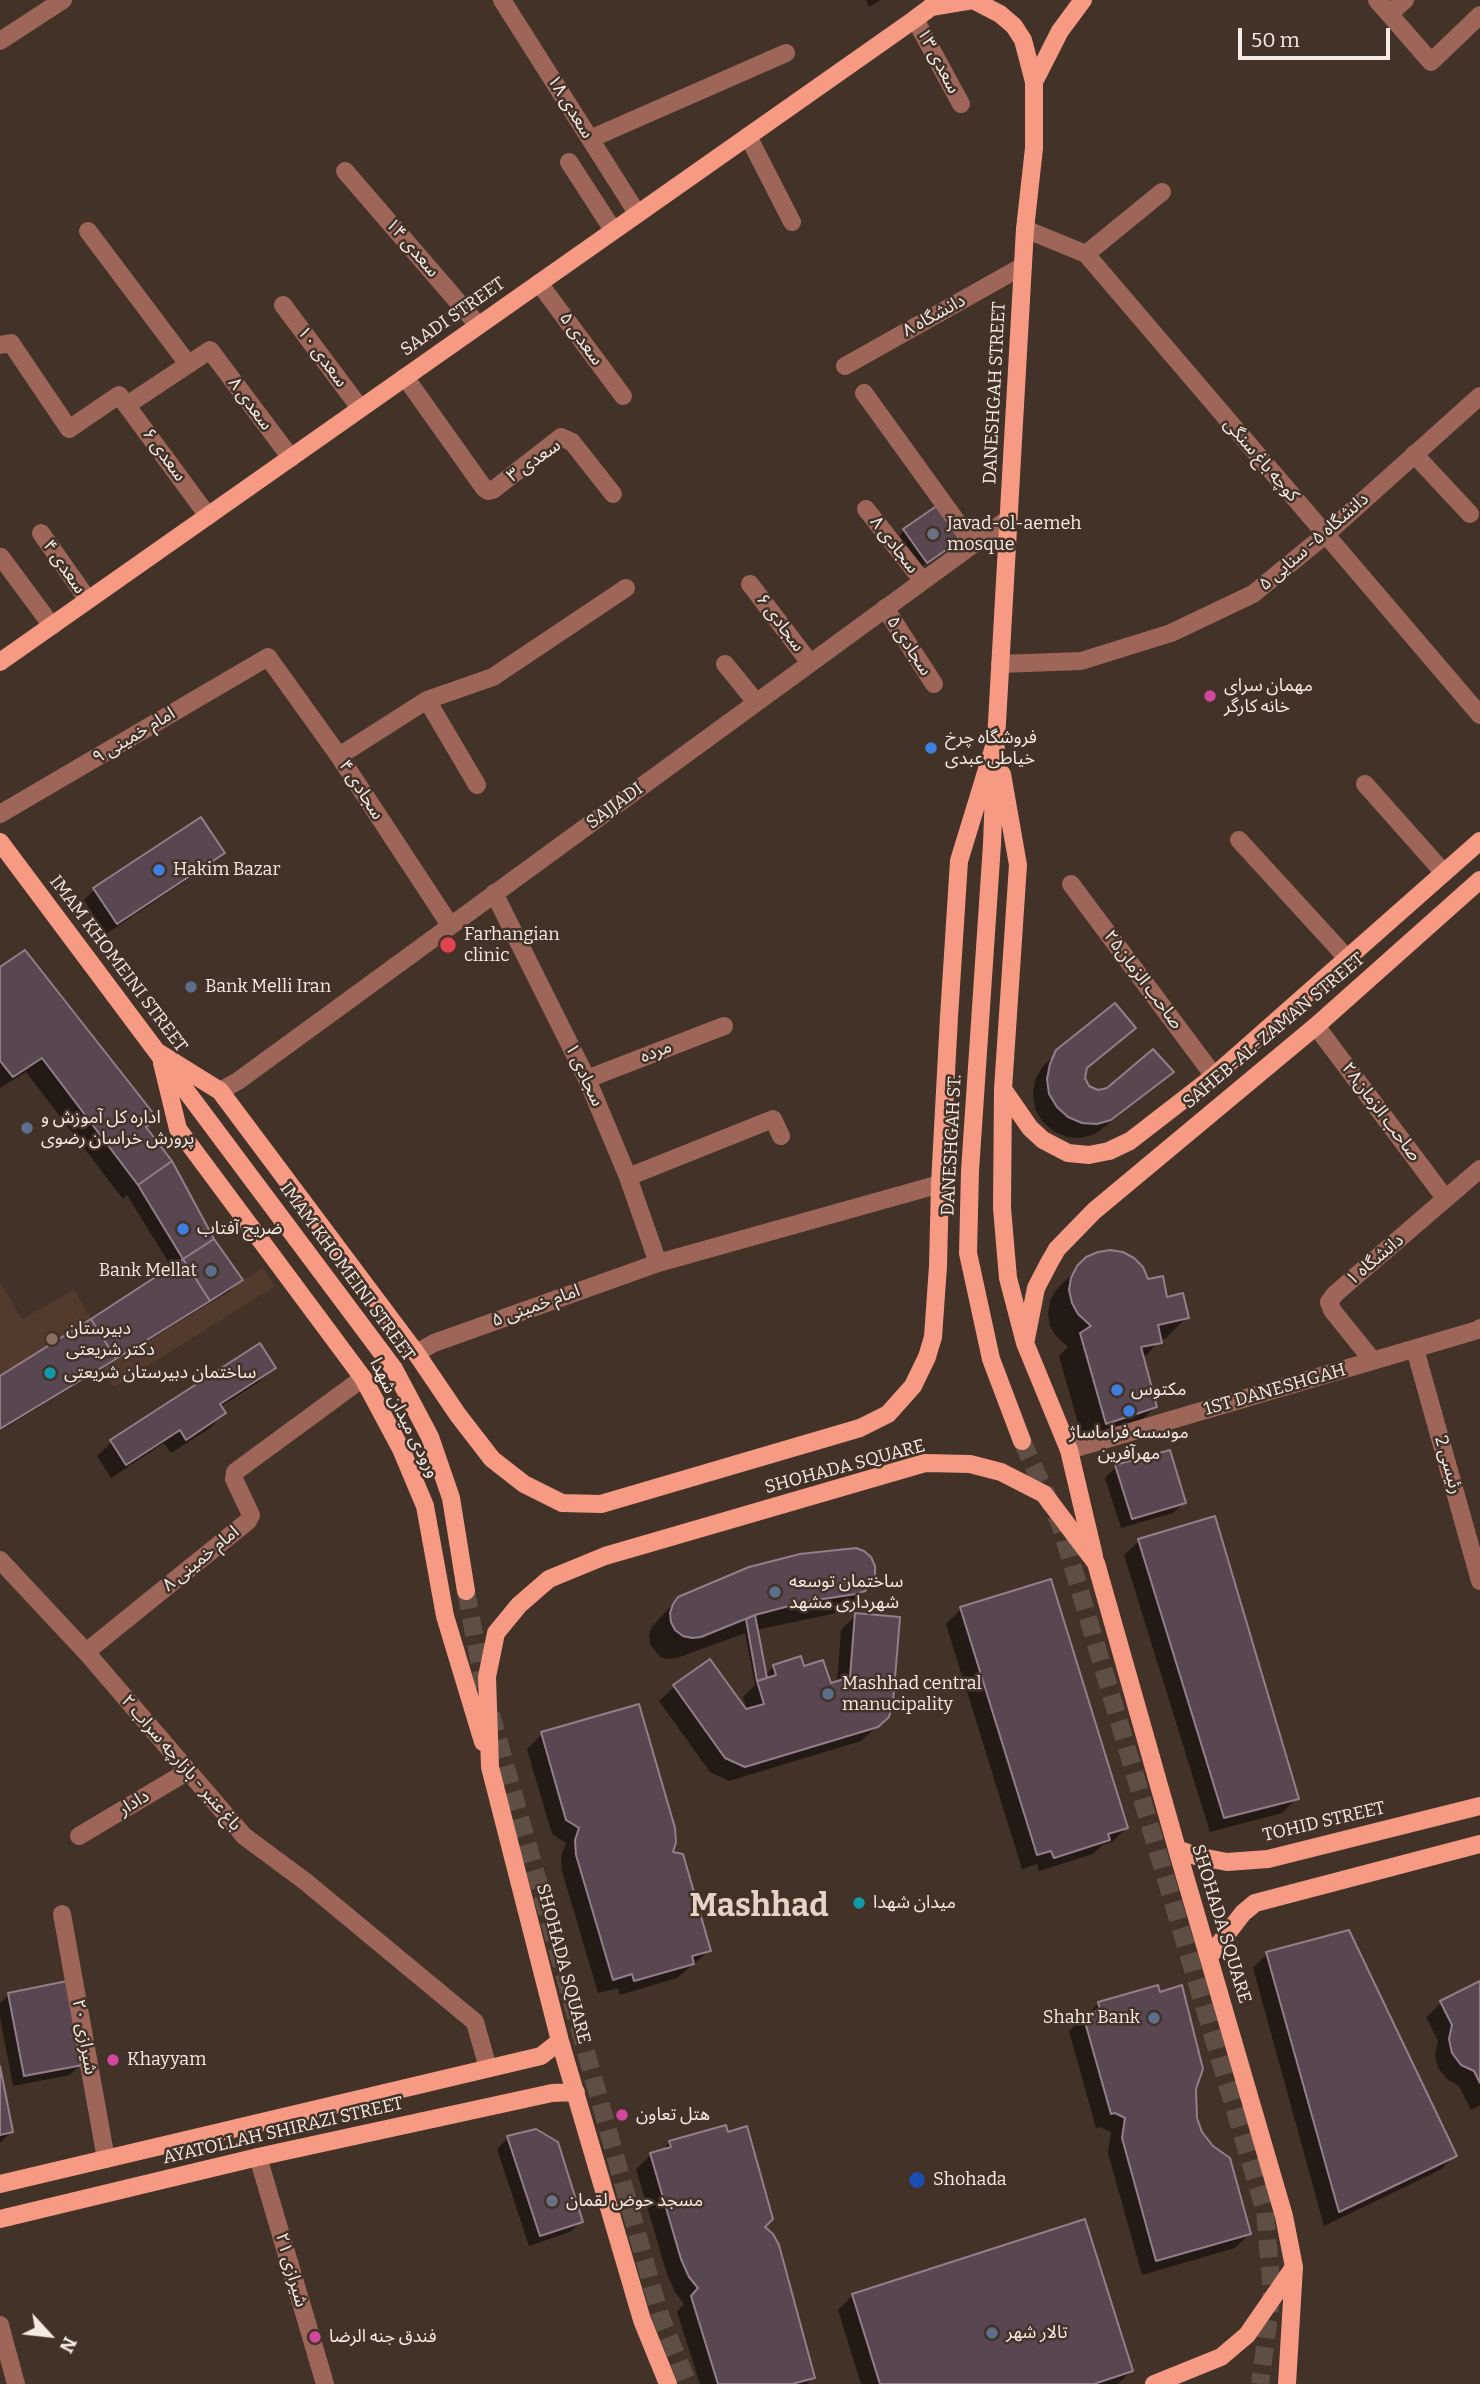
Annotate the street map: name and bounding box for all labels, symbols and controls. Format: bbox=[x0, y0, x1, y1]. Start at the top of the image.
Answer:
scale bar bbox=[1242, 14, 1394, 58]
street label: سعدی ۱۳ bbox=[912, 25, 964, 97]
text: 50 m bbox=[1251, 27, 1300, 53]
street label: سعدی ۱۸ bbox=[542, 71, 598, 143]
street label: سعدی ۱۴ bbox=[381, 214, 443, 282]
street label: SAADI STREET bbox=[397, 273, 509, 361]
street label: دانشگاه ۸ bbox=[899, 290, 969, 342]
street label: DANESHGAH STREET bbox=[979, 301, 1011, 485]
street label: سعدی ۵ bbox=[554, 308, 608, 370]
street label: سعدی ۱۰ bbox=[292, 322, 352, 392]
street label: سعدی ۸ bbox=[223, 373, 277, 435]
street label: کوچه باغ سنگی bbox=[1219, 414, 1303, 506]
street label: سعدی ۶ bbox=[137, 424, 191, 486]
street label: سعدی ۳ bbox=[503, 435, 565, 487]
street label: دانشگاه ۵- سنایی ۵ bbox=[1255, 488, 1373, 596]
street label: سجادی ۸ bbox=[865, 512, 923, 578]
place label: Javad-ol-aemeh mosque bbox=[947, 513, 1081, 556]
marker: Javad-ol-aemeh mosque bbox=[925, 526, 941, 542]
street label: سعدی ۴ bbox=[38, 536, 90, 598]
street label: سجادی ۶ bbox=[751, 590, 809, 656]
street label: سجادی ۵ bbox=[882, 612, 936, 680]
place label: مهمان سرای خانه کارگر bbox=[1224, 675, 1313, 718]
marker: مهمان سرای خانه کارگر bbox=[1202, 688, 1218, 704]
street label: امام خمینی ۹ bbox=[89, 703, 179, 769]
place label: فروشگاه چرخ خیاطی عبدی bbox=[945, 727, 1037, 770]
marker: فروشگاه چرخ خیاطی عبدی bbox=[923, 740, 939, 756]
street label: سجادی ۴ bbox=[334, 756, 388, 824]
street label: SAJJADI bbox=[582, 778, 648, 834]
place label: Hakim Bazar bbox=[173, 859, 280, 881]
marker: Hakim Bazar bbox=[151, 862, 167, 878]
street label: IMAM KHOMEINI STREET bbox=[44, 871, 192, 1057]
place label: Farhangian clinic bbox=[464, 924, 560, 967]
street label: صاحب الزمان۲۵ bbox=[1099, 926, 1187, 1034]
marker: Farhangian clinic bbox=[438, 935, 458, 955]
street label: SAHEB-AL-ZAMAN STREET bbox=[1179, 949, 1369, 1113]
place label: Bank Melli Iran bbox=[205, 976, 331, 998]
marker: Bank Melli Iran bbox=[183, 979, 199, 995]
street label: مرده bbox=[637, 1036, 675, 1068]
street label: سجادی ۱ bbox=[560, 1040, 608, 1110]
street label: صاحب الزمان۲۸ bbox=[1337, 1058, 1425, 1166]
street label: DANESHGAH ST. bbox=[938, 1074, 966, 1216]
place label: اداره کل آموزش و پرورش خراسان رضوی bbox=[41, 1107, 194, 1150]
marker: اداره کل آموزش و پرورش خراسان رضوی bbox=[19, 1120, 35, 1136]
street label: IMAM KHOMEINI STREET bbox=[275, 1178, 419, 1366]
place label: ضریح آفتاب bbox=[197, 1218, 283, 1240]
marker: ضریح آفتاب bbox=[175, 1221, 191, 1237]
street label: دانشگاه ۱ bbox=[1342, 1230, 1408, 1290]
place label: Bank Mellat bbox=[99, 1260, 197, 1282]
marker: Bank Mellat bbox=[203, 1263, 219, 1279]
street label: امام خمینی ۵ bbox=[489, 1280, 583, 1332]
place label: دبیرستان دکتر شریعتی bbox=[66, 1318, 155, 1360]
marker: دبیرستان دکتر شریعتی bbox=[44, 1331, 60, 1347]
street label: ورودی میدان شهدا bbox=[365, 1354, 443, 1482]
street label: 1ST DANESHGAH bbox=[1202, 1359, 1348, 1421]
place label: ساختمان دبیرستان شریعتی bbox=[64, 1362, 256, 1384]
marker: ساختمان دبیرستان شریعتی bbox=[42, 1365, 58, 1381]
place label: مکتوس bbox=[1131, 1379, 1187, 1401]
marker: مکتوس bbox=[1109, 1382, 1125, 1398]
marker: موسسه فراماساژ مهرآفرین bbox=[1121, 1403, 1137, 1419]
place label: موسسه فراماساژ مهرآفرین bbox=[1069, 1422, 1189, 1464]
street label: رئیسی 2 bbox=[1429, 1433, 1467, 1497]
street label: SHOHADA SQUARE bbox=[762, 1435, 928, 1499]
street label: امام خمینی ۸ bbox=[158, 1522, 244, 1596]
place label: ساختمان توسعه شهرداری مشهد bbox=[789, 1571, 903, 1614]
marker: ساختمان توسعه شهرداری مشهد bbox=[767, 1584, 783, 1600]
place label: Mashhad central manucipality bbox=[842, 1673, 982, 1716]
marker: Mashhad central manucipality bbox=[820, 1686, 836, 1702]
street label: باغ عنبر - بازارچه سراب ۲ bbox=[116, 1691, 246, 1835]
street label: دادار bbox=[115, 1785, 153, 1821]
street label: TOHID STREET bbox=[1261, 1797, 1387, 1847]
street label: SHOHADA SQUARE bbox=[1187, 1842, 1255, 2006]
street label: SHOHADA SQUARE bbox=[531, 1881, 595, 2047]
district label: Mashhad bbox=[689, 1888, 829, 1926]
place label: میدان شهدا bbox=[873, 1892, 956, 1914]
marker: میدان شهدا bbox=[851, 1895, 867, 1911]
street label: شیرازی ۲۰ bbox=[67, 1998, 101, 2076]
place label: Shahr Bank bbox=[1043, 2007, 1140, 2029]
marker: Shahr Bank bbox=[1146, 2010, 1162, 2026]
place label: Khayyam bbox=[127, 2049, 206, 2071]
marker: Khayyam bbox=[105, 2052, 121, 2068]
street label: AYATOLLAH SHIRAZI STREET bbox=[161, 2093, 405, 2169]
place label: هتل تعاون bbox=[636, 2104, 710, 2126]
marker: هتل تعاون bbox=[614, 2107, 630, 2123]
place label: Shohada bbox=[933, 2169, 1007, 2191]
marker: Shohada bbox=[907, 2170, 927, 2190]
place label: مسجد حوض لقمان bbox=[566, 2190, 703, 2212]
marker: مسجد حوض لقمان bbox=[544, 2193, 560, 2209]
street label: شیرازی ۲۱ bbox=[270, 2230, 312, 2310]
north arrow bbox=[14, 2300, 84, 2370]
place label: تالار شهر bbox=[1006, 2322, 1068, 2344]
marker: تالار شهر bbox=[984, 2325, 1000, 2341]
place label: فندق جنه الرضا bbox=[329, 2326, 436, 2348]
marker: فندق جنه الرضا bbox=[307, 2329, 323, 2345]
text: N bbox=[55, 2333, 82, 2357]

